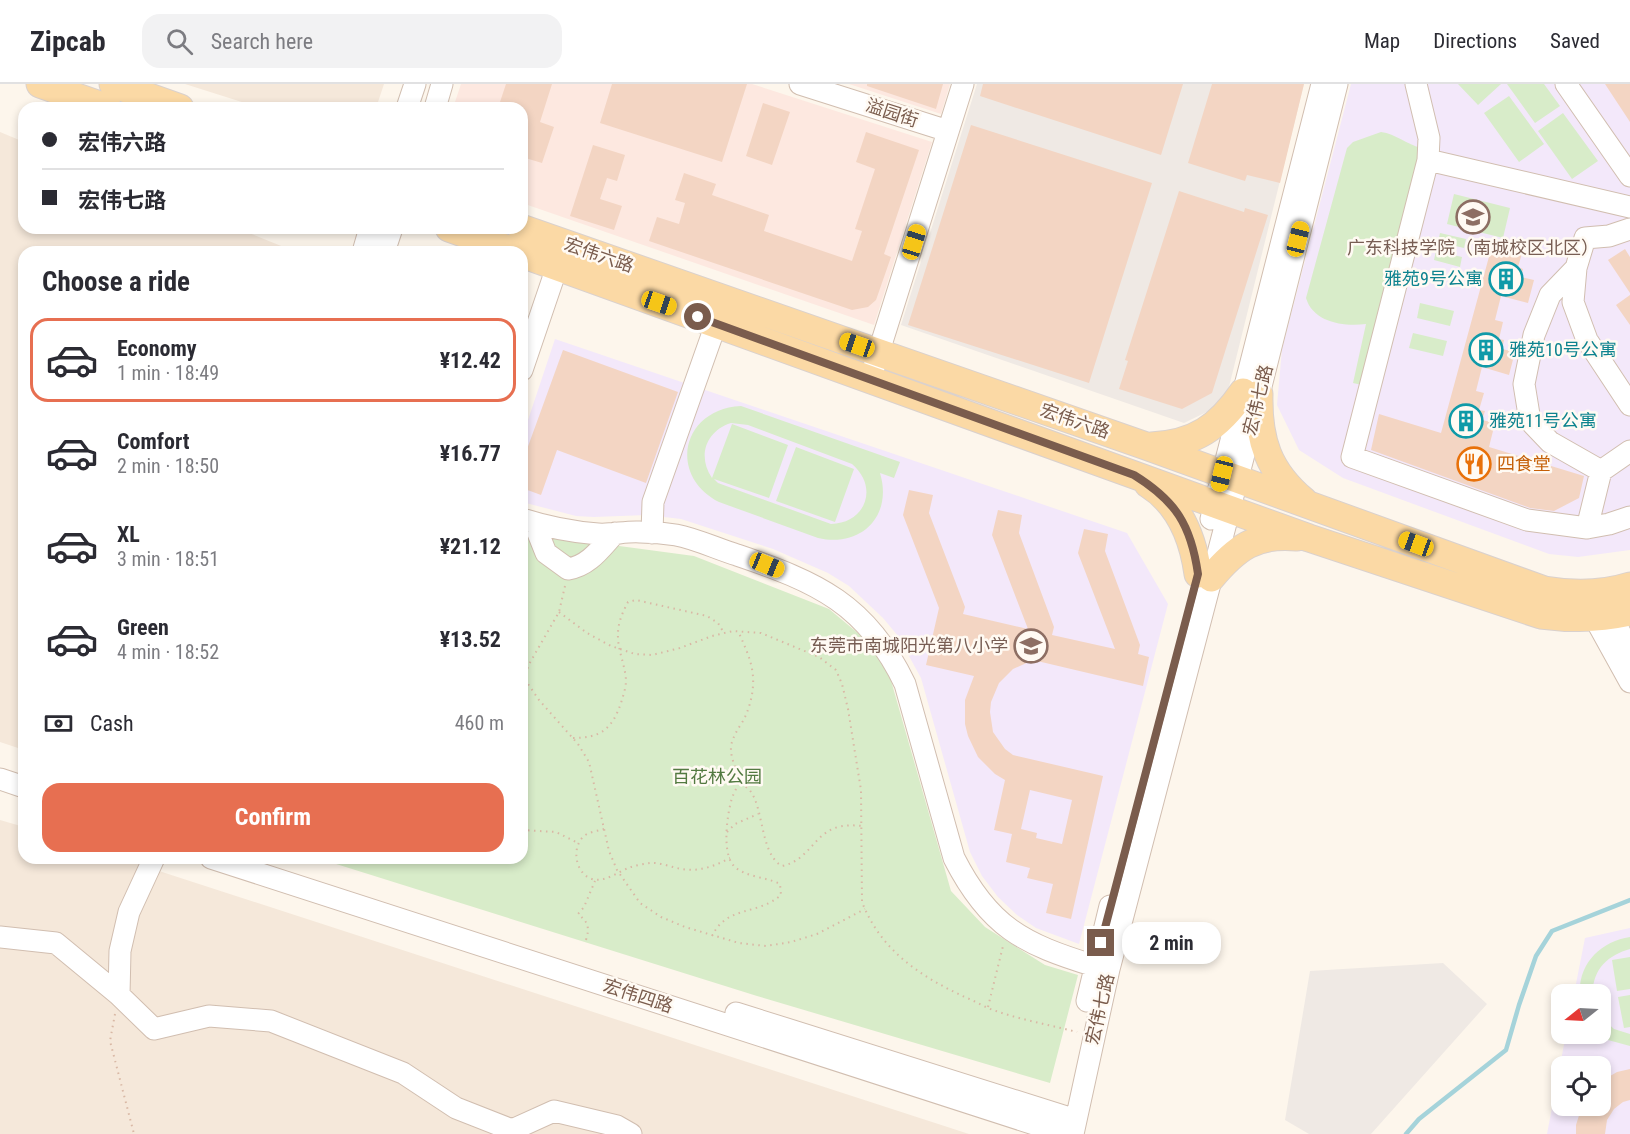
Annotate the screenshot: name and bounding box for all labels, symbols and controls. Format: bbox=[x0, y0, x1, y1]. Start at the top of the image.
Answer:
search box bbox=[142, 14, 562, 68]
text: Zipcab bbox=[30, 25, 106, 58]
icon: search bbox=[163, 25, 196, 58]
text: Search here bbox=[211, 29, 313, 54]
text: Map bbox=[1364, 29, 1400, 53]
text: Directions bbox=[1433, 29, 1517, 53]
text: Saved bbox=[1550, 29, 1600, 53]
street label: 溢园街 bbox=[863, 94, 921, 131]
text: 宏伟六路 bbox=[78, 130, 166, 155]
text: 宏伟七路 bbox=[78, 188, 166, 213]
school or university icon: 广东科技学院（南城校区北区） bbox=[1455, 199, 1491, 235]
car bbox=[1285, 219, 1311, 259]
car bbox=[900, 222, 928, 262]
street label: 宏伟六路 bbox=[562, 233, 637, 276]
place label: 广东科技学院（南城校区北区） bbox=[1347, 237, 1599, 258]
building icon: 雅苑9号公寓 bbox=[1488, 261, 1524, 297]
text: Choose a ride bbox=[42, 266, 190, 298]
place label: 雅苑9号公寓 bbox=[1384, 268, 1483, 289]
car bbox=[639, 289, 679, 317]
route start bbox=[684, 303, 711, 330]
car bbox=[837, 331, 877, 359]
building icon: 雅苑10号公寓 bbox=[1468, 332, 1504, 368]
icon: car bbox=[45, 333, 99, 387]
text: Economy bbox=[117, 336, 197, 361]
place label: 雅苑10号公寓 bbox=[1509, 339, 1617, 360]
text: ¥12.42 bbox=[440, 348, 501, 373]
text: 1 min · 18:49 bbox=[117, 361, 219, 385]
street label: 宏伟七路 bbox=[1239, 362, 1276, 437]
street label: 宏伟六路 bbox=[1038, 399, 1113, 442]
building icon: 雅苑11号公寓 bbox=[1448, 403, 1484, 439]
place label: 雅苑11号公寓 bbox=[1489, 410, 1597, 431]
icon: car bbox=[45, 426, 99, 480]
text: Comfort bbox=[117, 429, 190, 454]
text: ¥16.77 bbox=[440, 441, 501, 466]
restaurant icon: 四食堂 bbox=[1456, 446, 1492, 482]
place label: 四食堂 bbox=[1497, 453, 1551, 474]
text: 2 min · 18:50 bbox=[117, 454, 219, 478]
car bbox=[1209, 454, 1235, 494]
icon: car bbox=[45, 519, 99, 573]
text: XL bbox=[117, 522, 140, 547]
car bbox=[1396, 529, 1436, 559]
text: ¥21.12 bbox=[440, 534, 501, 559]
text: 3 min · 18:51 bbox=[117, 547, 219, 571]
car bbox=[747, 550, 787, 580]
icon: car bbox=[45, 612, 99, 666]
text: Green bbox=[117, 615, 169, 640]
text: ¥13.52 bbox=[440, 627, 501, 652]
school or university icon: 东莞市南城阳光第八小学 bbox=[1013, 628, 1049, 664]
place label: 东莞市南城阳光第八小学 bbox=[810, 635, 1008, 656]
text: 4 min · 18:52 bbox=[117, 640, 219, 664]
icon: cash bbox=[42, 707, 75, 740]
text: Cash bbox=[90, 711, 134, 736]
text: 460 m bbox=[455, 711, 504, 735]
park label: 百花林公园 bbox=[672, 766, 762, 787]
button: Confirm bbox=[42, 783, 504, 852]
callout: 2 min bbox=[1122, 922, 1221, 964]
route end bbox=[1087, 929, 1114, 956]
text: 2 min bbox=[1149, 931, 1194, 955]
street label: 宏伟七路 bbox=[1081, 971, 1118, 1046]
street label: 宏伟四路 bbox=[601, 974, 676, 1017]
north arrow bbox=[1551, 984, 1611, 1044]
map controls bbox=[1551, 984, 1611, 1116]
button: locate bbox=[1551, 1056, 1611, 1116]

